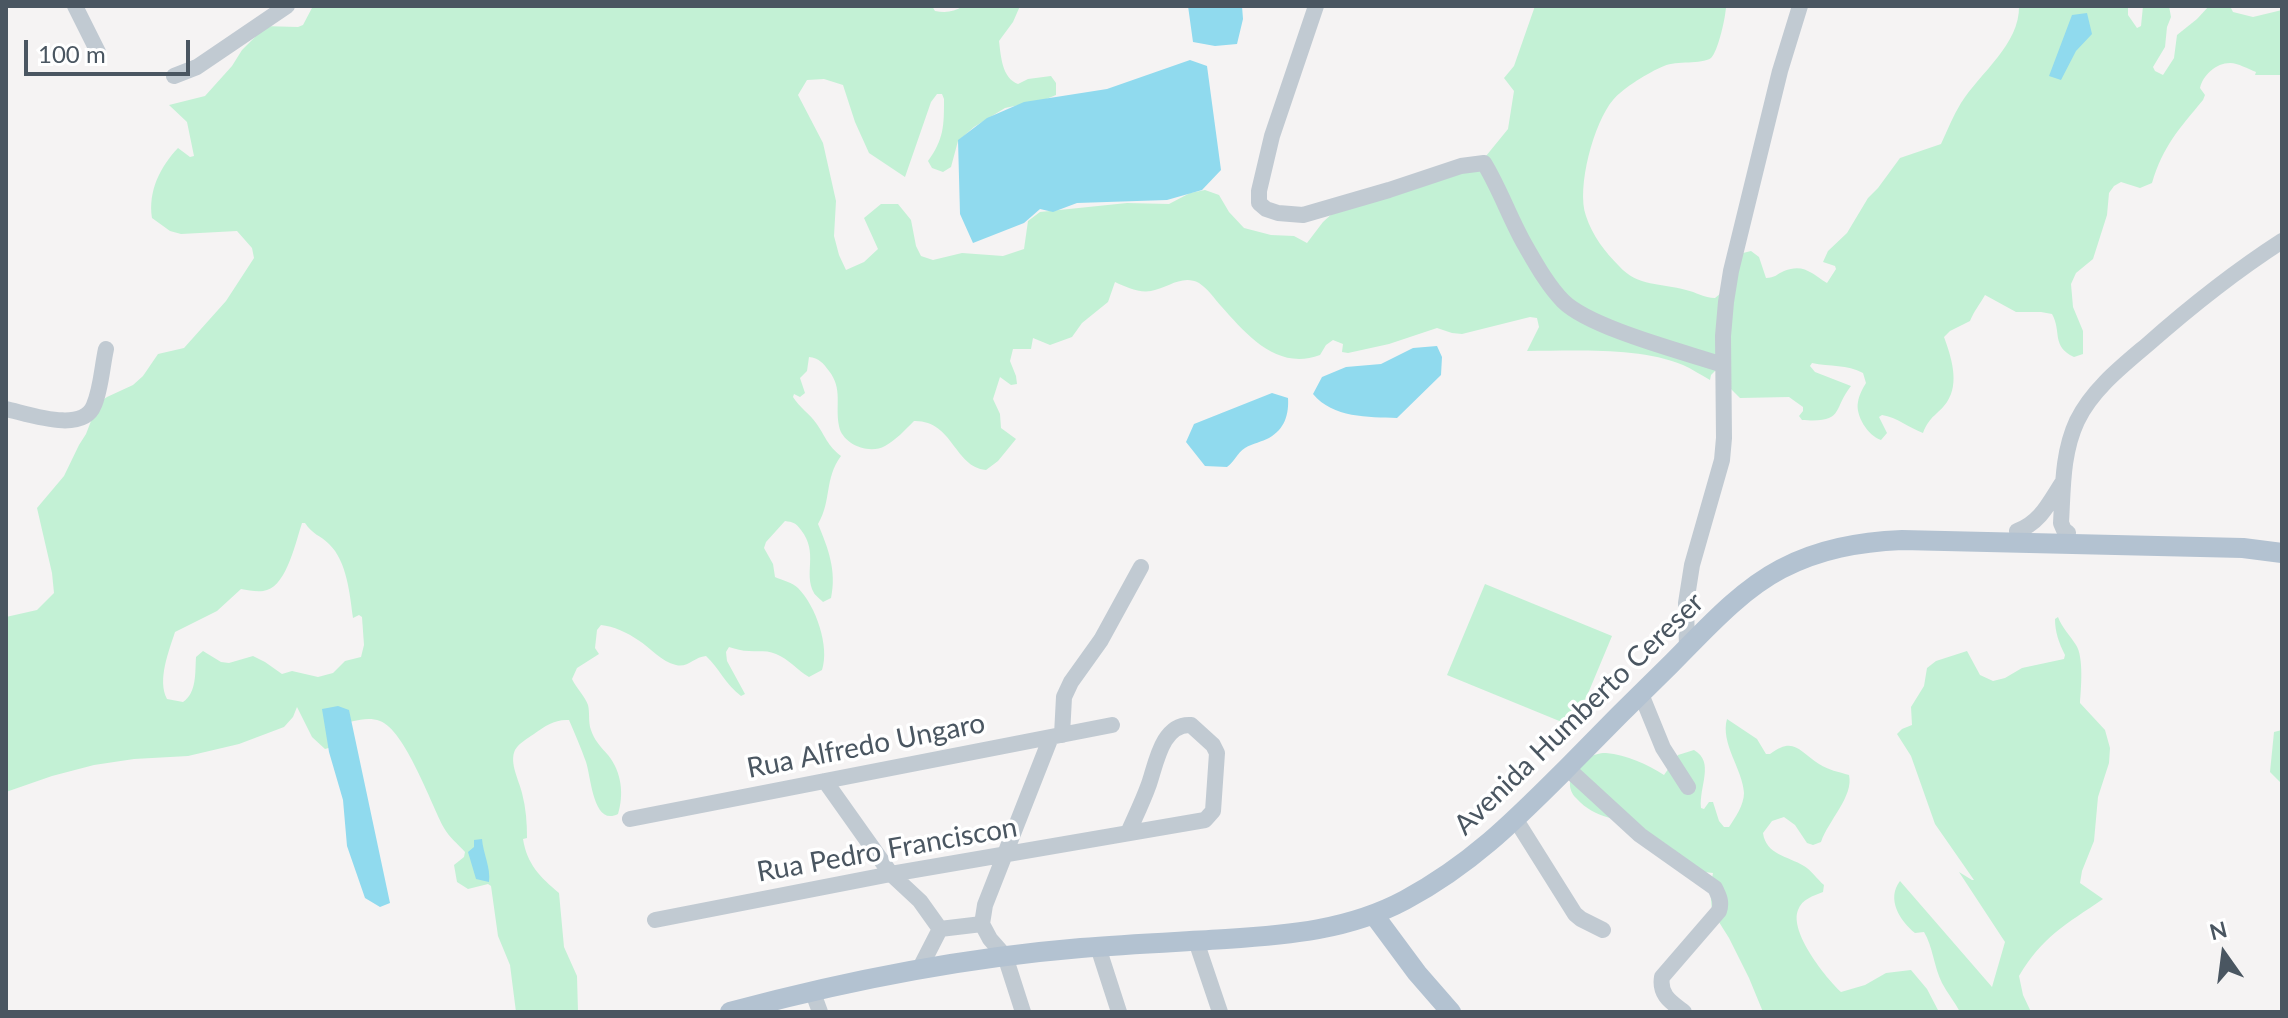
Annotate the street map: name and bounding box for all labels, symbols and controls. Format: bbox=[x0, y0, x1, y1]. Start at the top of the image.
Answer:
scale bar bbox=[28, 24, 194, 74]
text: 100 m bbox=[38, 39, 106, 68]
street label: Avenida Humberto Cereser bbox=[1447, 586, 1711, 842]
street label: Rua Alfredo Ungaro bbox=[744, 706, 988, 786]
street label: Rua Pedro Franciscon bbox=[754, 811, 1020, 889]
north arrow bbox=[2184, 914, 2264, 994]
text: N bbox=[2207, 915, 2230, 945]

